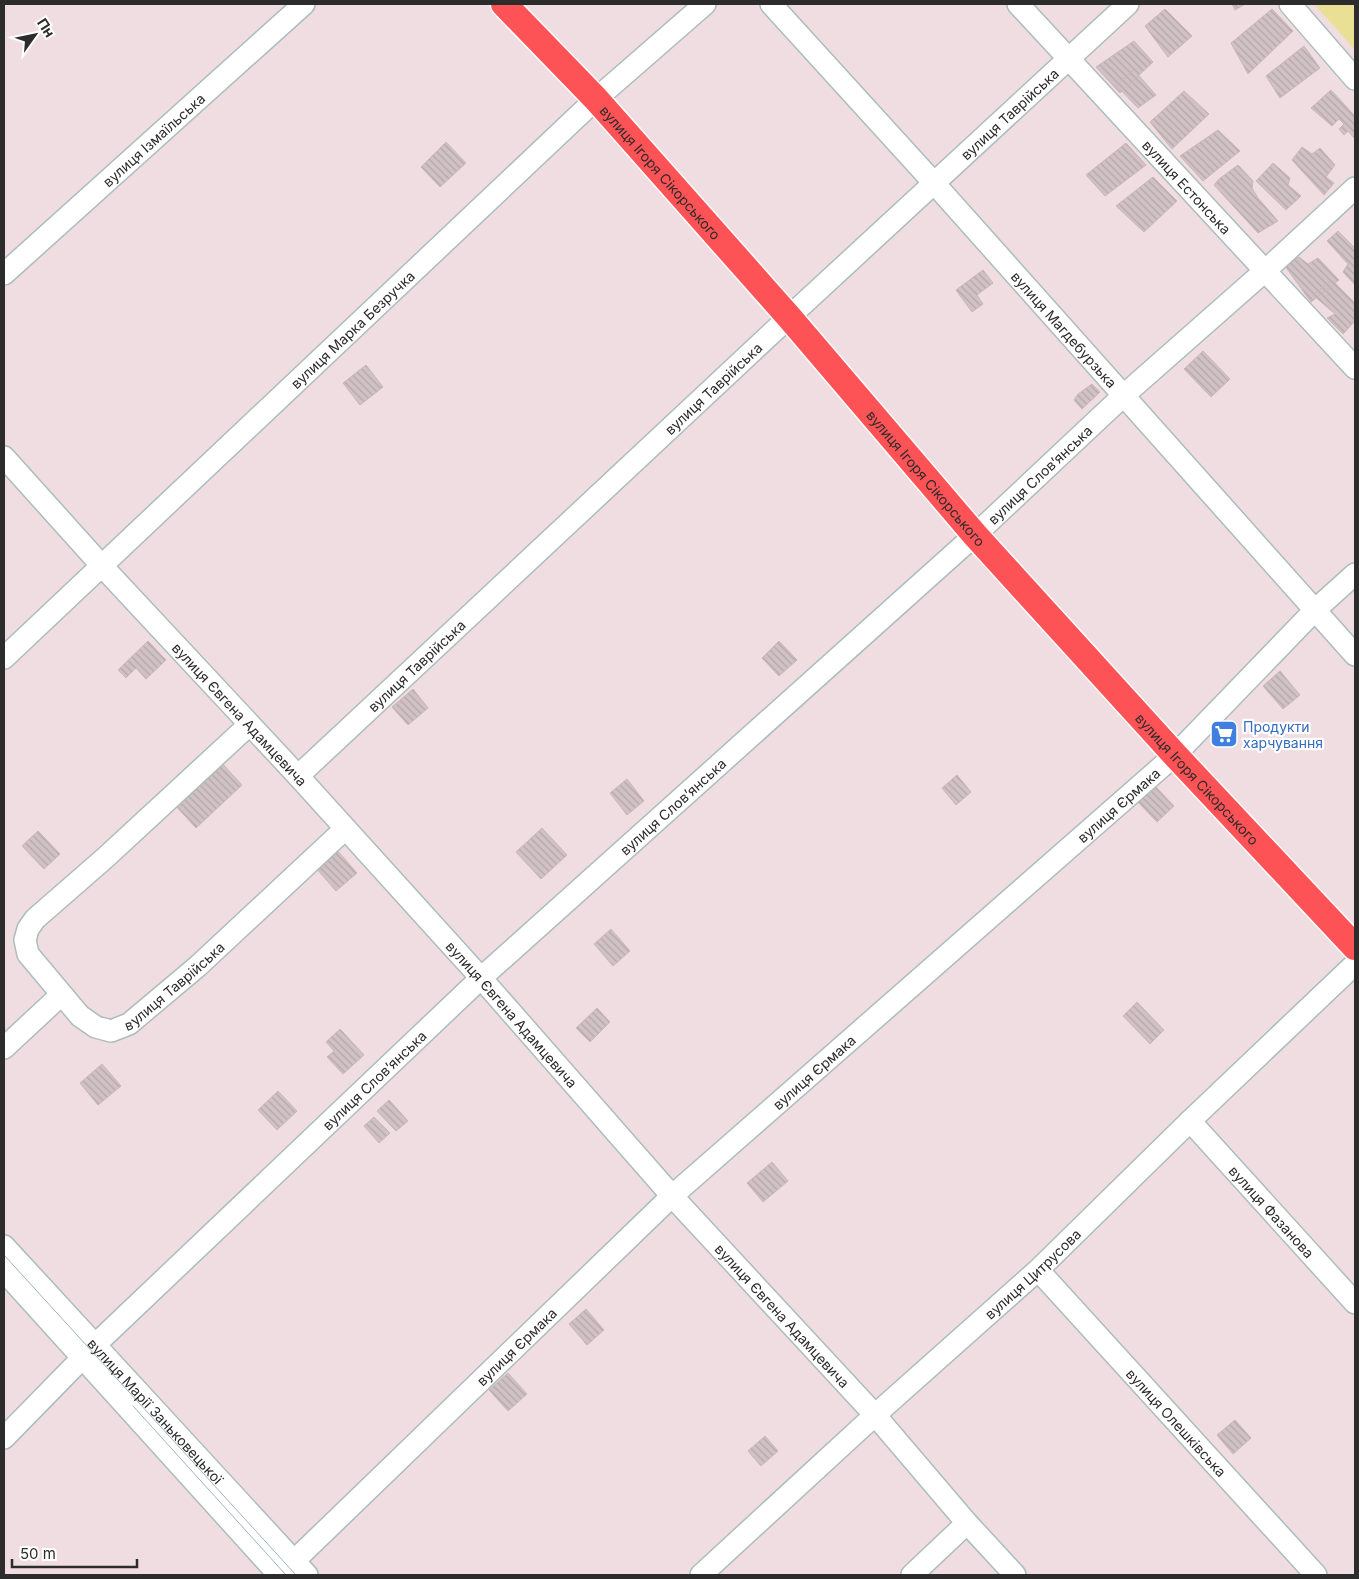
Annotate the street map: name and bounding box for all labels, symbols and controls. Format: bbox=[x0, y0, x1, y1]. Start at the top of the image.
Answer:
north arrow bbox=[10, 10, 60, 60]
text: Пн bbox=[34, 15, 59, 40]
street label: вулиця Таврійська bbox=[957, 64, 1062, 163]
street label: вулиця Ізмаїльська bbox=[99, 89, 208, 190]
street label: вулиця Ігоря Сікорського bbox=[597, 102, 725, 243]
street label: вулиця Естонська bbox=[1139, 136, 1235, 237]
street label: вулиця Марка Безручка bbox=[287, 267, 418, 392]
street label: вулиця Магдебурзька bbox=[1008, 268, 1121, 391]
street label: вулиця Таврійська bbox=[661, 339, 765, 438]
street label: вулиця Ігоря Сікорського bbox=[864, 406, 989, 549]
street label: вулиця Слов’янська bbox=[984, 421, 1095, 527]
street label: вулиця Таврійська bbox=[364, 616, 469, 715]
street label: вулиця Євгена Адамцевича bbox=[169, 639, 311, 789]
street label: вулиця Ігоря Сікорського bbox=[1132, 709, 1263, 848]
place label: Продукти харчування bbox=[1243, 718, 1323, 751]
supermarket icon: Продукти харчування bbox=[1209, 719, 1239, 749]
street label: вулиця Слов’янська bbox=[616, 754, 729, 858]
street label: вулиця Єрмака bbox=[1073, 764, 1163, 846]
street label: вулиця Євгена Адамцевича bbox=[443, 937, 581, 1091]
street label: вулиця Таврійська bbox=[122, 938, 227, 1034]
street label: вулиця Слов’янська bbox=[319, 1027, 429, 1133]
street label: вулиця Єрмака bbox=[769, 1031, 859, 1113]
street label: вулиця Фазанова bbox=[1226, 1162, 1318, 1261]
street label: вулиця Цитрусова bbox=[981, 1225, 1084, 1322]
street label: вулиця Євгена Адамцевича bbox=[712, 1240, 853, 1391]
street label: вулиця Єрмака bbox=[473, 1304, 560, 1389]
street label: вулиця Марії Заньковецької bbox=[85, 1335, 227, 1487]
street label: вулиця Олешківська bbox=[1123, 1365, 1230, 1480]
scale bar bbox=[12, 1536, 138, 1568]
text: 50 m bbox=[20, 1544, 56, 1563]

